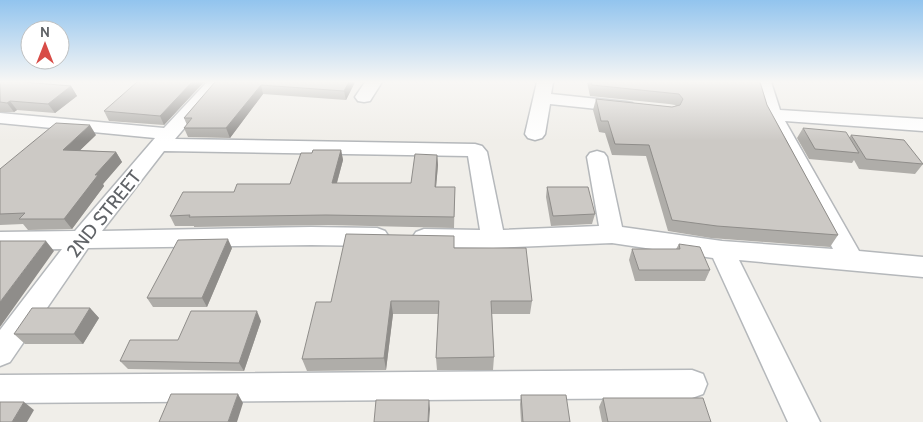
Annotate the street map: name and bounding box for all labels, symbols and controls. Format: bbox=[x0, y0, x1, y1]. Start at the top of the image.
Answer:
north arrow bbox=[20, 20, 70, 70]
text: N bbox=[40, 23, 50, 41]
street label: 2ND STREET bbox=[62, 166, 146, 262]

